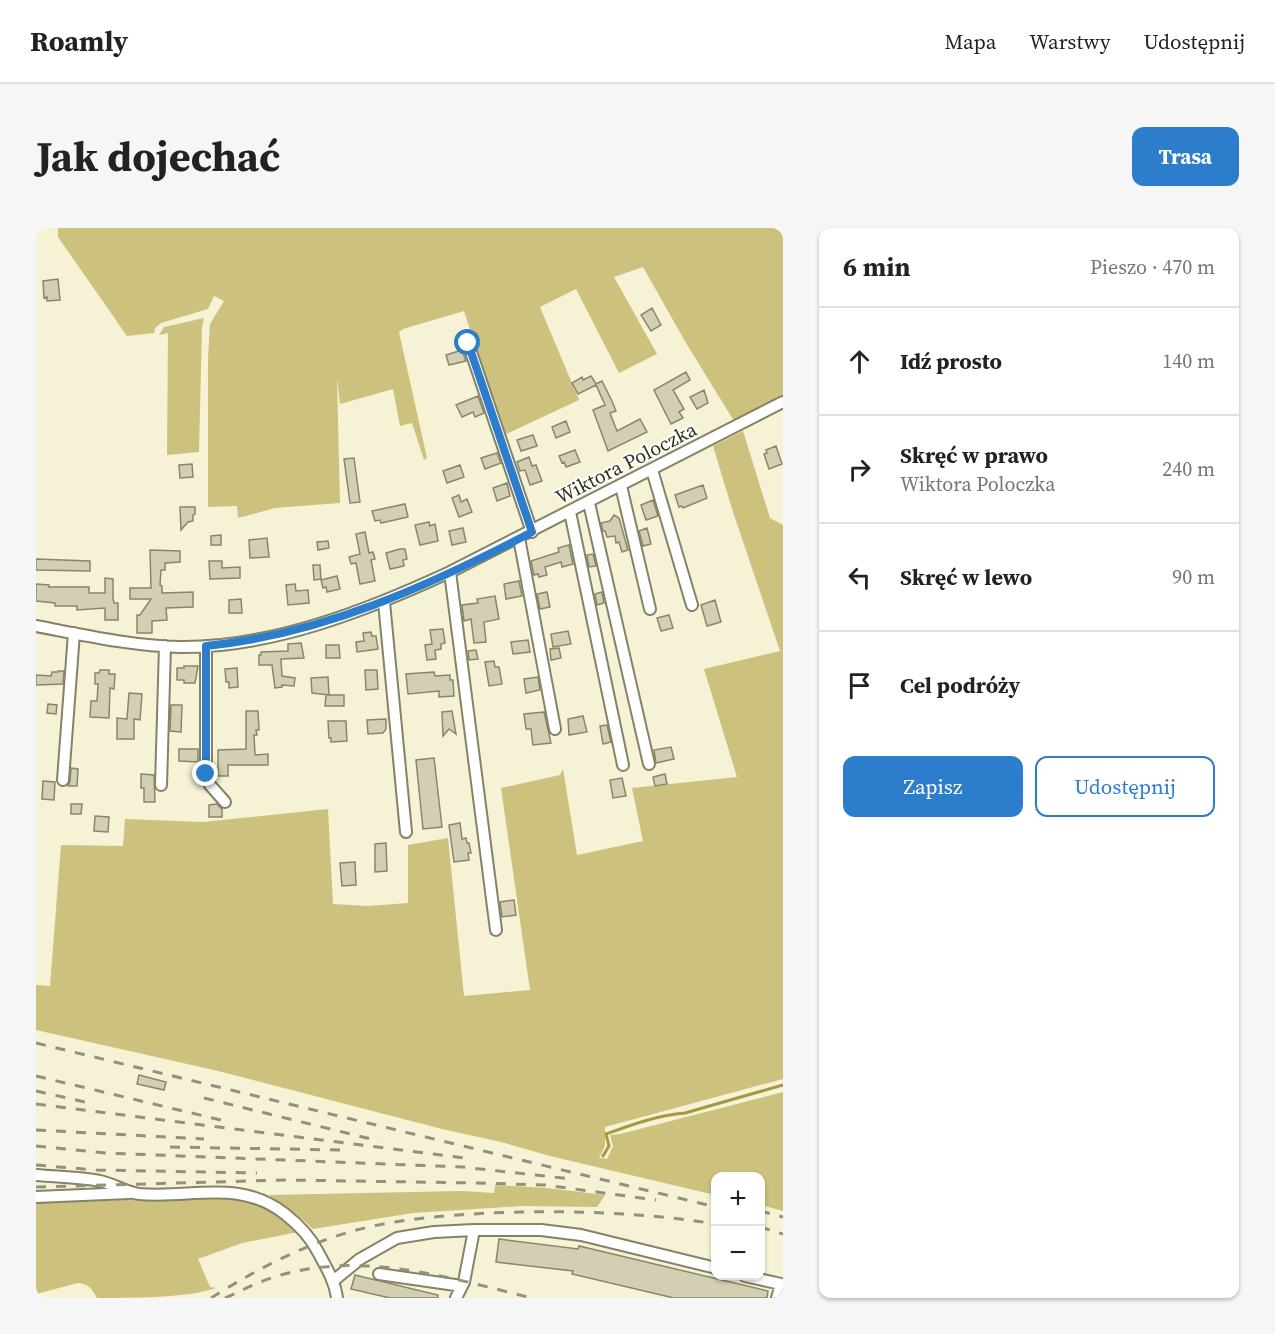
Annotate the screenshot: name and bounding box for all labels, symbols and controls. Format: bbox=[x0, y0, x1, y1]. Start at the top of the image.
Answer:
text: Roamly bbox=[30, 22, 128, 60]
text: Mapa bbox=[945, 27, 996, 56]
text: Warstwy bbox=[1029, 27, 1110, 56]
text: Udostępnij bbox=[1143, 27, 1245, 56]
text: Jak dojechać bbox=[36, 127, 281, 185]
button: Trasa bbox=[1132, 127, 1239, 186]
text: 6 min bbox=[843, 249, 910, 285]
text: Pieszo · 470 m bbox=[1090, 253, 1215, 281]
route start bbox=[454, 329, 480, 355]
icon: ahead bbox=[843, 345, 876, 378]
text: Idź prosto bbox=[900, 346, 1002, 376]
text: 140 m bbox=[1162, 347, 1215, 375]
street label: Wiktora Poloczka bbox=[550, 415, 702, 511]
text: Skręć w prawo bbox=[900, 440, 1048, 470]
icon: right bbox=[843, 453, 876, 486]
text: 240 m bbox=[1162, 455, 1215, 483]
text: Wiktora Poloczka bbox=[900, 470, 1055, 498]
icon: left bbox=[843, 561, 876, 594]
text: Skręć w lewo bbox=[900, 562, 1032, 592]
text: 90 m bbox=[1172, 563, 1215, 591]
icon: arrive bbox=[843, 669, 876, 702]
text: Cel podróży bbox=[900, 670, 1020, 700]
button: Zapisz bbox=[843, 756, 1023, 817]
button: Udostępnij bbox=[1035, 756, 1215, 817]
route end bbox=[192, 760, 218, 786]
map controls bbox=[711, 1172, 765, 1280]
button: + bbox=[711, 1172, 765, 1226]
button: − bbox=[711, 1226, 765, 1280]

